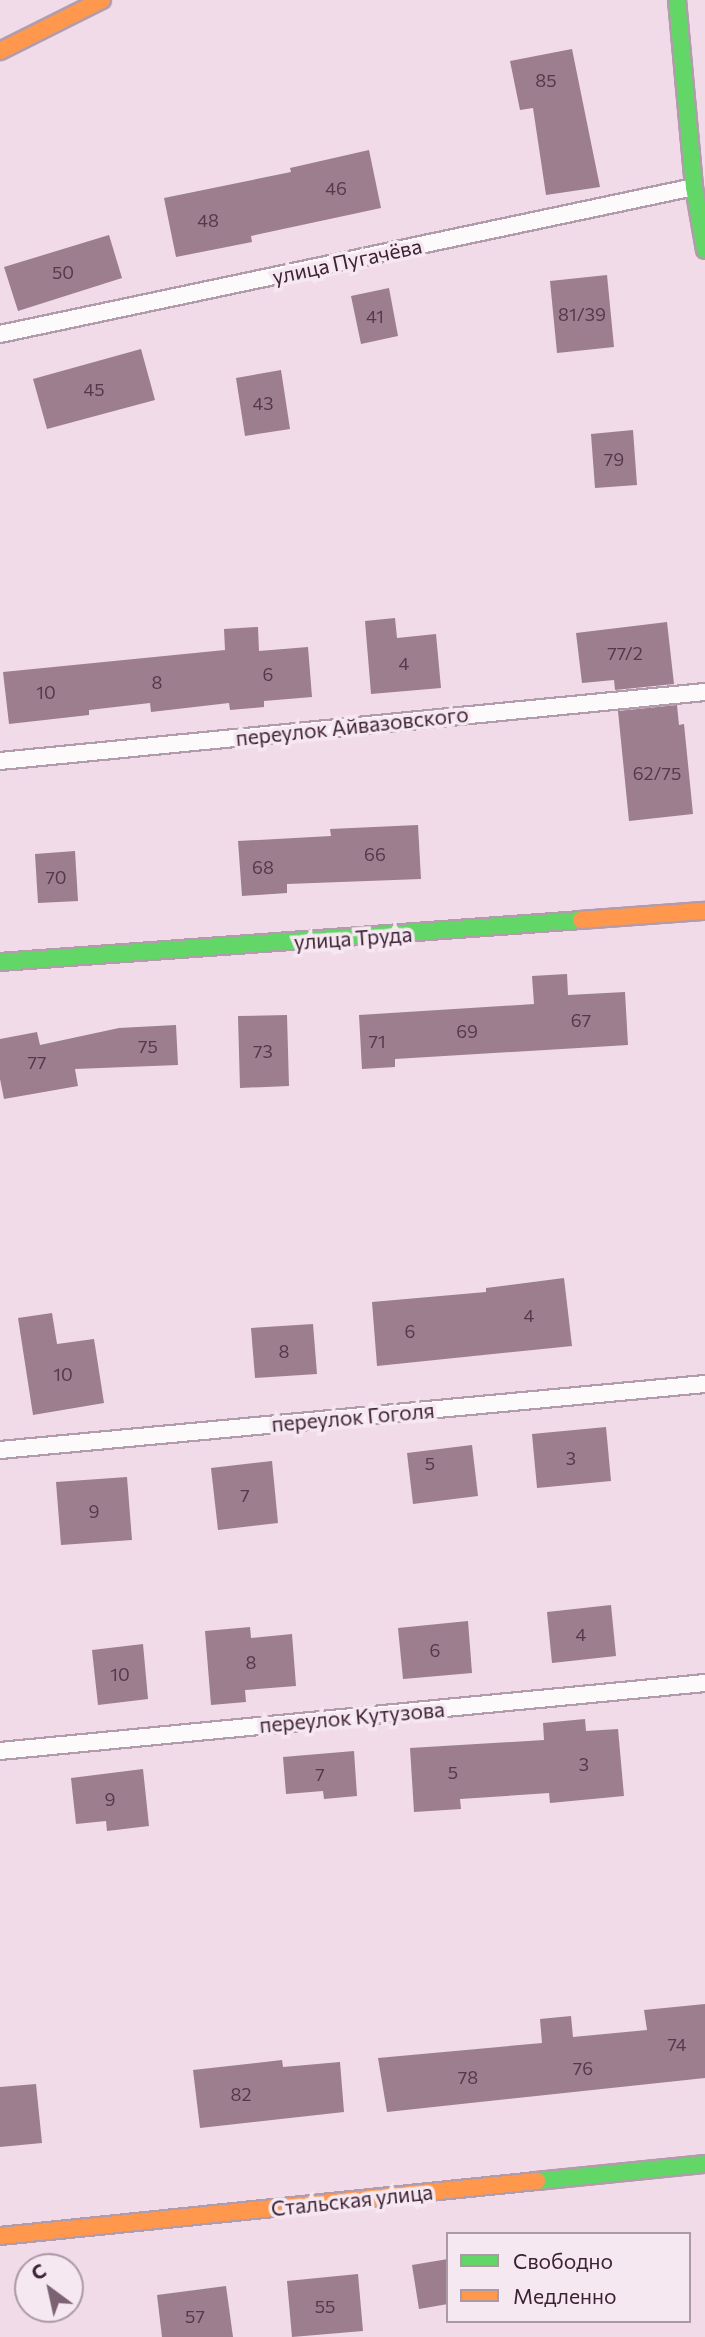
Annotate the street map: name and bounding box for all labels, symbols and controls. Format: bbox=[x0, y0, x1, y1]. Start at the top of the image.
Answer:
house number: 85 bbox=[535, 69, 557, 91]
house number: 46 bbox=[325, 177, 347, 199]
house number: 48 bbox=[197, 209, 219, 231]
street label: улица Пугачёва bbox=[270, 233, 424, 289]
house number: 50 bbox=[52, 261, 74, 283]
house number: 81/39 bbox=[558, 303, 606, 325]
house number: 41 bbox=[366, 305, 384, 327]
house number: 45 bbox=[83, 378, 105, 400]
house number: 43 bbox=[252, 392, 274, 414]
house number: 79 bbox=[604, 448, 624, 470]
house number: 77/2 bbox=[607, 642, 643, 664]
house number: 4 bbox=[399, 652, 409, 674]
house number: 6 bbox=[263, 663, 273, 685]
house number: 8 bbox=[152, 671, 162, 693]
house number: 10 bbox=[36, 681, 56, 703]
street label: переулок Айвазовского bbox=[234, 701, 470, 751]
house number: 62/75 bbox=[633, 762, 681, 784]
house number: 66 bbox=[364, 843, 386, 865]
house number: 68 bbox=[252, 856, 274, 878]
house number: 70 bbox=[45, 866, 67, 888]
street label: улица Труда bbox=[293, 921, 413, 955]
house number: 67 bbox=[571, 1009, 591, 1031]
house number: 69 bbox=[456, 1020, 478, 1042]
house number: 71 bbox=[368, 1030, 386, 1052]
house number: 75 bbox=[138, 1035, 158, 1057]
house number: 73 bbox=[253, 1040, 273, 1062]
house number: 77 bbox=[27, 1051, 47, 1073]
house number: 4 bbox=[524, 1304, 534, 1326]
house number: 6 bbox=[405, 1320, 415, 1342]
house number: 8 bbox=[279, 1340, 289, 1362]
house number: 10 bbox=[53, 1363, 73, 1385]
street label: переулок Гоголя bbox=[270, 1397, 436, 1437]
house number: 3 bbox=[566, 1447, 576, 1469]
house number: 5 bbox=[425, 1452, 435, 1474]
house number: 7 bbox=[240, 1484, 250, 1506]
house number: 9 bbox=[89, 1500, 99, 1522]
house number: 4 bbox=[576, 1623, 586, 1645]
house number: 6 bbox=[430, 1639, 440, 1661]
house number: 8 bbox=[246, 1651, 256, 1673]
house number: 10 bbox=[110, 1663, 130, 1685]
street label: переулок Кутузова bbox=[258, 1696, 446, 1738]
house number: 3 bbox=[579, 1753, 589, 1775]
house number: 5 bbox=[448, 1761, 458, 1783]
house number: 7 bbox=[315, 1763, 325, 1785]
house number: 9 bbox=[105, 1788, 115, 1810]
house number: 74 bbox=[667, 2033, 687, 2055]
house number: 76 bbox=[573, 2057, 593, 2079]
house number: 78 bbox=[458, 2066, 478, 2088]
house number: 82 bbox=[231, 2083, 251, 2105]
street label: Стальская улица bbox=[270, 2179, 434, 2221]
legend bbox=[446, 2232, 691, 2323]
text: Свободно bbox=[513, 2248, 613, 2273]
north arrow bbox=[14, 2253, 84, 2323]
text: С bbox=[27, 2258, 50, 2285]
text: Медленно bbox=[513, 2283, 617, 2308]
house number: 55 bbox=[315, 2295, 335, 2317]
house number: 57 bbox=[185, 2305, 205, 2327]

